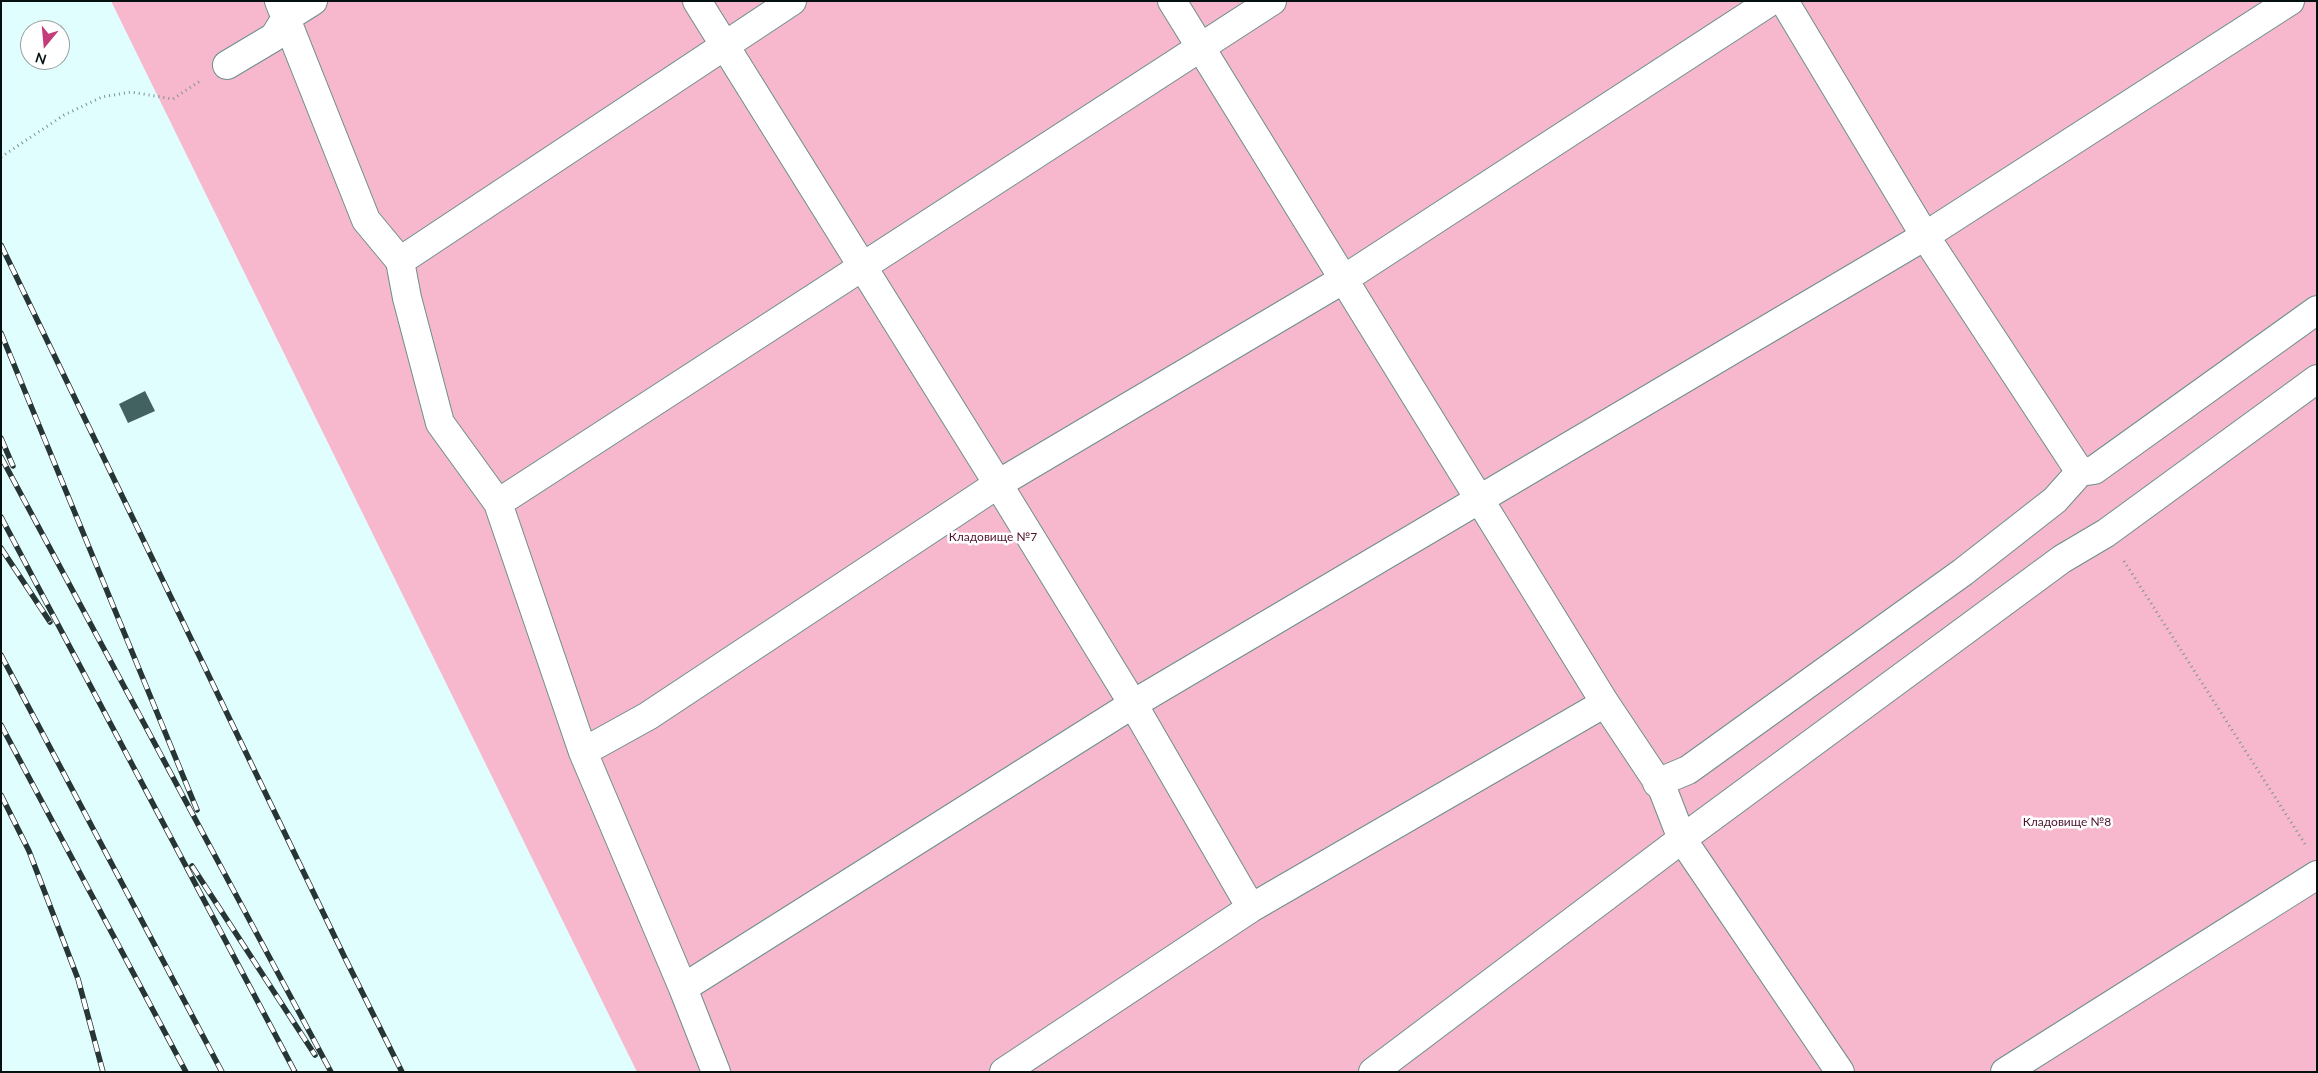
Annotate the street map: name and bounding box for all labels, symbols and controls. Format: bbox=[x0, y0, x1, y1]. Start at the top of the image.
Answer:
north arrow bbox=[20, 20, 70, 70]
text: N bbox=[33, 49, 48, 69]
park label: Кладовище №7 bbox=[949, 530, 1037, 544]
park label: Кладовище №8 bbox=[2023, 815, 2111, 829]

